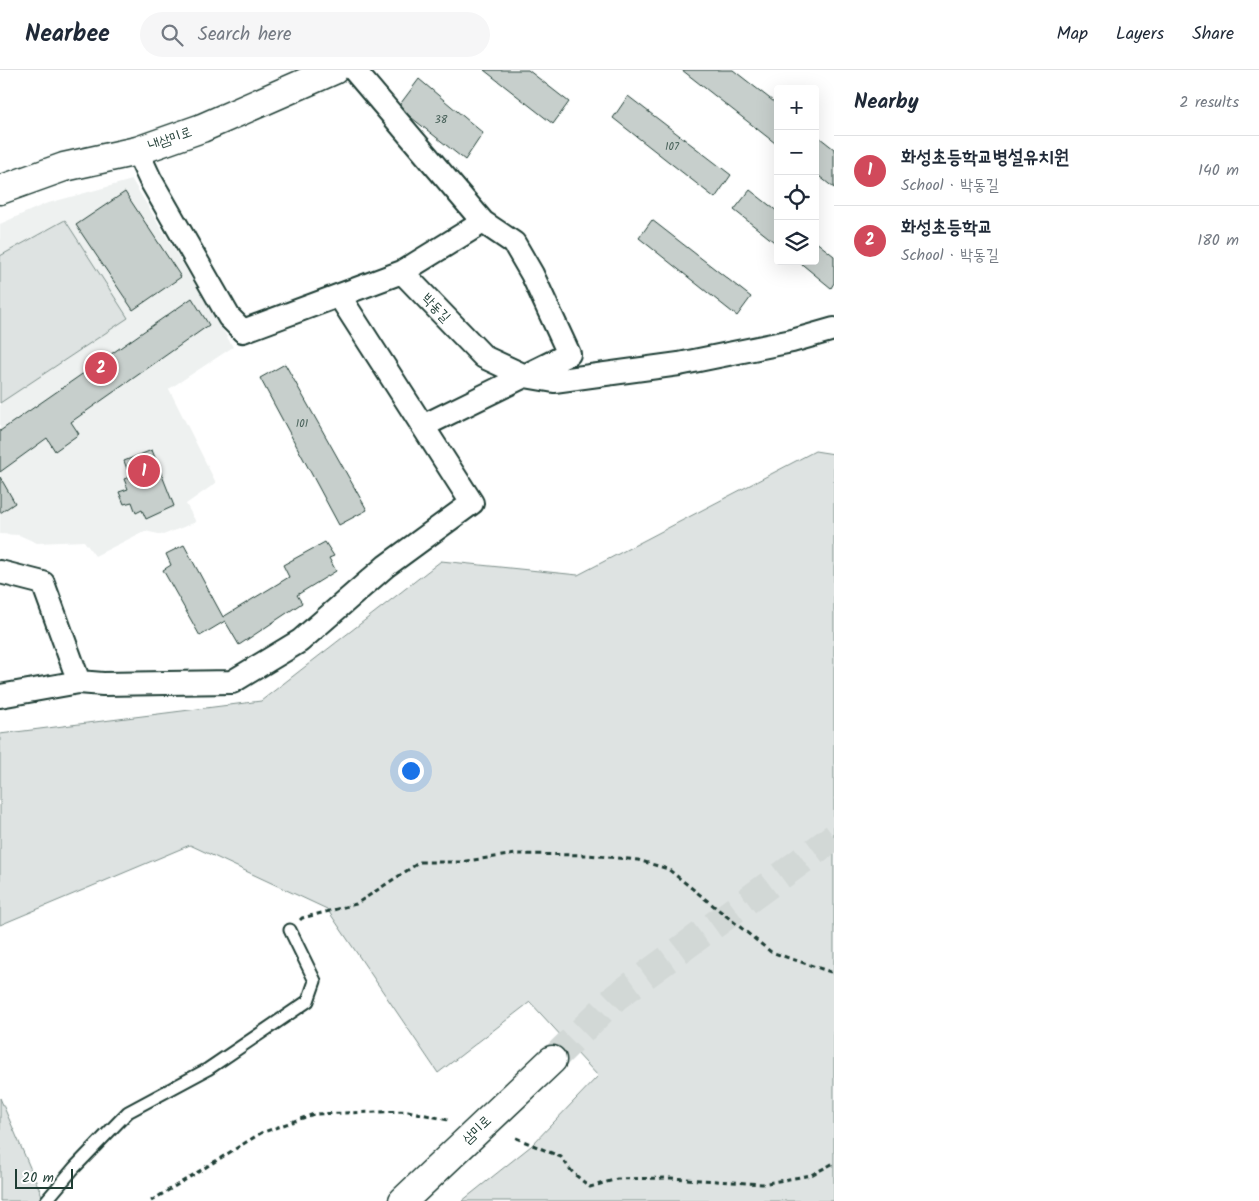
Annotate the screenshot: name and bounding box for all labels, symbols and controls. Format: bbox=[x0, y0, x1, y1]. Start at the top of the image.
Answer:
search box bbox=[140, 12, 490, 57]
text: Nearbee bbox=[25, 15, 110, 54]
text: Search here bbox=[198, 20, 292, 50]
text: Map bbox=[1057, 20, 1088, 49]
text: Layers bbox=[1116, 20, 1164, 49]
text: Share bbox=[1192, 20, 1234, 49]
icon: search bbox=[158, 21, 186, 49]
map controls bbox=[774, 85, 819, 265]
button: + bbox=[774, 85, 819, 130]
text: Nearby bbox=[854, 86, 919, 119]
text: 2 results bbox=[1179, 90, 1239, 115]
house number: 38 bbox=[435, 111, 448, 129]
street label: 내삼미로 bbox=[145, 121, 195, 157]
button: − bbox=[774, 130, 819, 175]
house number: 107 bbox=[665, 138, 680, 156]
text: 화성초등학교병설유치원 bbox=[901, 143, 1069, 173]
text: 1 bbox=[868, 158, 872, 183]
text: 140 m bbox=[1198, 158, 1239, 183]
text: School · 박동길 bbox=[901, 173, 999, 198]
button: locate bbox=[774, 175, 819, 220]
text: 화성초등학교 bbox=[901, 213, 993, 243]
button: layers bbox=[774, 220, 819, 265]
text: 2 bbox=[865, 228, 875, 253]
text: 180 m bbox=[1197, 228, 1239, 253]
text: School · 박동길 bbox=[901, 243, 999, 268]
street label: 박동길 bbox=[416, 288, 456, 328]
pin: 2 bbox=[85, 349, 117, 387]
house number: 101 bbox=[296, 415, 308, 433]
pin: 1 bbox=[128, 452, 160, 490]
your location bbox=[398, 758, 424, 784]
street label: 삼미로 bbox=[457, 1110, 497, 1150]
scale bar bbox=[15, 1166, 72, 1189]
text: 20 m bbox=[22, 1167, 54, 1189]

